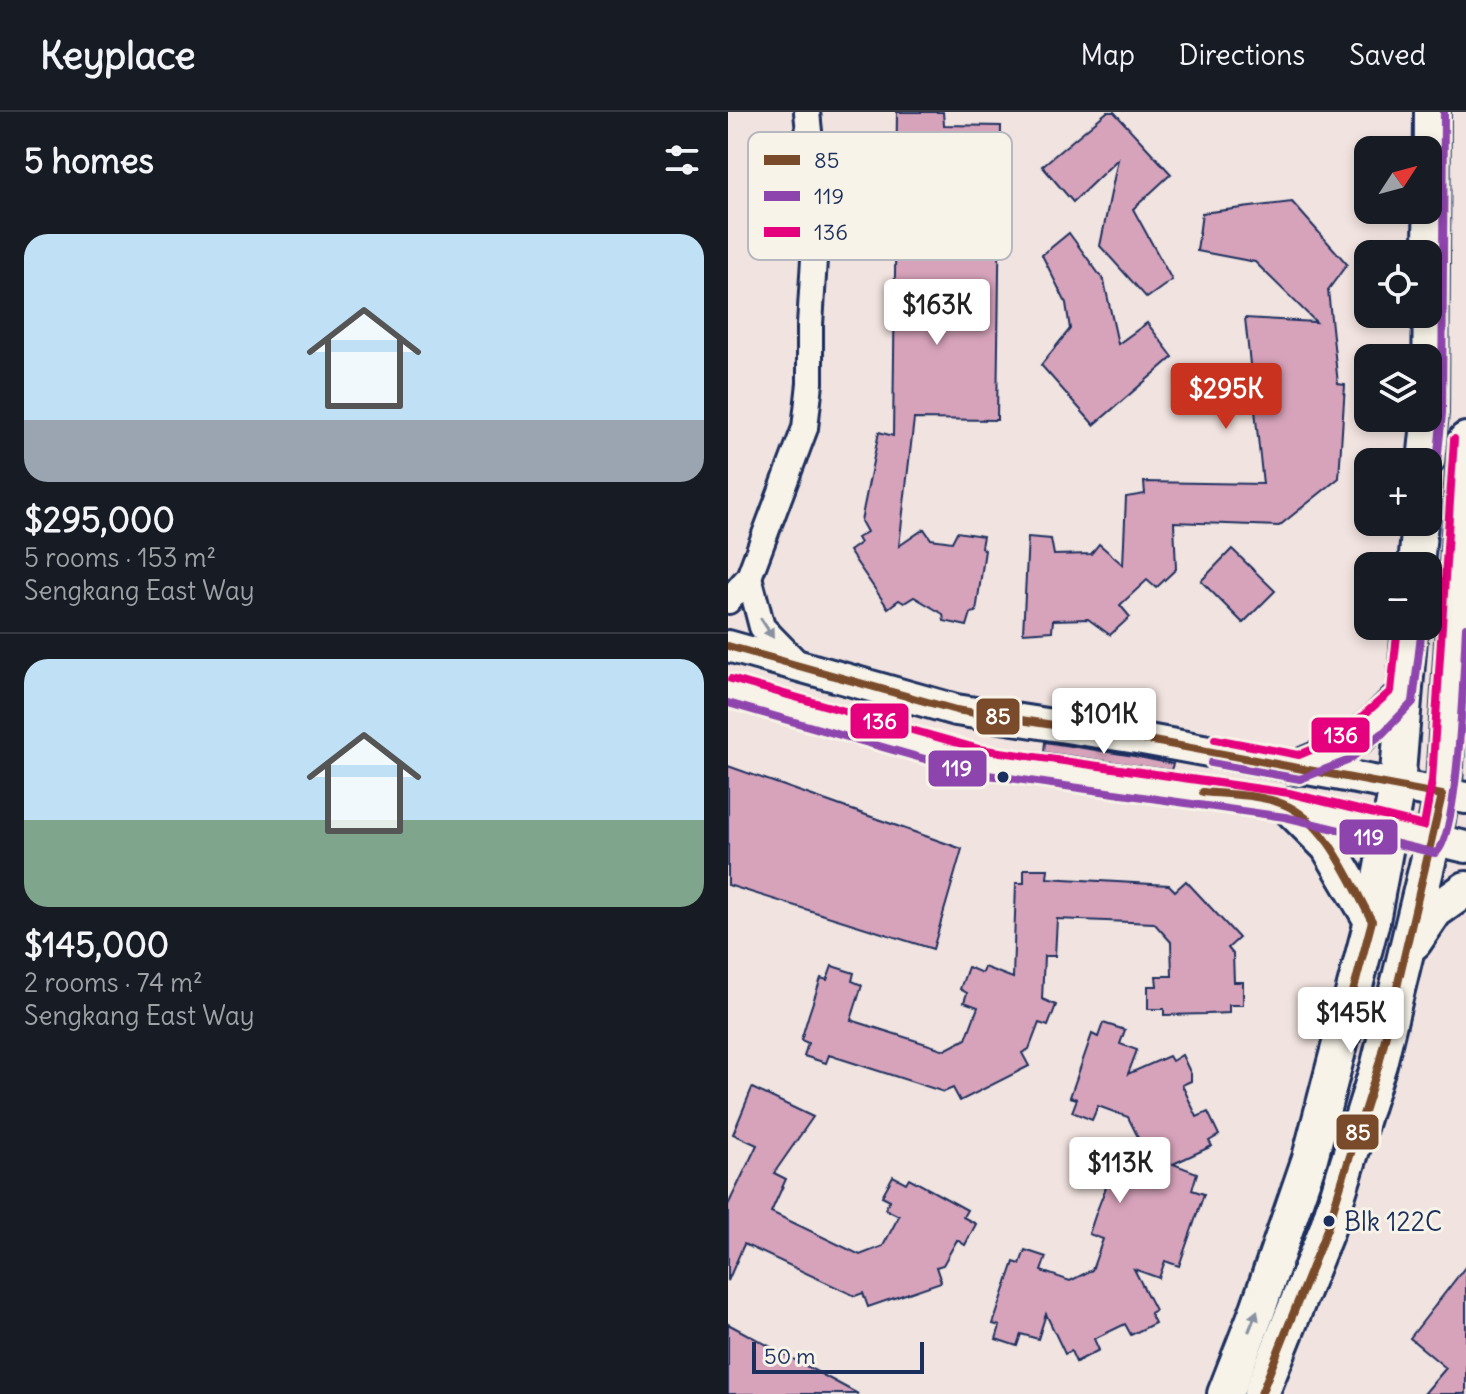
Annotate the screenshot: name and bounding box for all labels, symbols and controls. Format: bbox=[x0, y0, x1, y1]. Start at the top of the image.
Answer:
text: Keyplace bbox=[40, 32, 195, 79]
text: Map bbox=[1080, 37, 1135, 73]
text: Directions bbox=[1179, 37, 1305, 73]
text: Saved bbox=[1349, 37, 1426, 73]
legend bbox=[748, 132, 1012, 260]
north arrow bbox=[1354, 136, 1442, 224]
map controls bbox=[1354, 136, 1442, 640]
icon: filters bbox=[660, 138, 704, 182]
text: 5 homes bbox=[24, 139, 154, 182]
text: 85 bbox=[814, 146, 839, 174]
text: 119 bbox=[814, 182, 844, 210]
text: 136 bbox=[814, 218, 848, 246]
button: locate bbox=[1354, 240, 1442, 328]
pin: $163K bbox=[881, 279, 993, 347]
icon: home bbox=[292, 286, 436, 430]
text: $163K bbox=[902, 288, 972, 321]
button: layers bbox=[1354, 344, 1442, 432]
pin: $295K bbox=[1170, 363, 1282, 431]
text: $295K bbox=[1189, 372, 1263, 405]
button: + bbox=[1354, 448, 1442, 536]
text: $295,000 bbox=[24, 498, 175, 541]
text: 5 rooms · 153 m² bbox=[24, 541, 216, 574]
button: − bbox=[1354, 552, 1442, 640]
text: Sengkang East Way bbox=[24, 574, 255, 607]
one-way arrow bbox=[759, 617, 774, 639]
pin: $101K bbox=[1048, 688, 1160, 756]
line badge: 85 bbox=[975, 697, 1021, 736]
text: $101K bbox=[1070, 697, 1138, 730]
line badge: 136 bbox=[849, 702, 910, 740]
text: 85 bbox=[985, 702, 1011, 730]
text: 136 bbox=[863, 707, 897, 735]
icon: home bbox=[292, 711, 436, 855]
line badge: 136 bbox=[1310, 716, 1371, 754]
text: 136 bbox=[1324, 721, 1358, 749]
line badge: 119 bbox=[927, 749, 988, 788]
text: 119 bbox=[942, 754, 972, 782]
unlabelled marker bbox=[995, 769, 1011, 785]
line badge: 119 bbox=[1338, 818, 1399, 856]
text: 119 bbox=[1354, 823, 1384, 851]
text: $145,000 bbox=[24, 923, 169, 966]
text: 2 rooms · 74 m² bbox=[24, 966, 203, 999]
pin: $145K bbox=[1295, 987, 1407, 1055]
text: $145K bbox=[1316, 996, 1386, 1029]
text: Sengkang East Way bbox=[24, 999, 255, 1032]
line badge: 85 bbox=[1335, 1113, 1380, 1151]
text: 85 bbox=[1345, 1118, 1371, 1146]
pin: $113K bbox=[1064, 1137, 1176, 1205]
text: $113K bbox=[1087, 1146, 1153, 1179]
place label: Blk 122C bbox=[1344, 1205, 1442, 1238]
marker: Blk 122C bbox=[1321, 1213, 1337, 1229]
one-way arrow bbox=[1247, 1309, 1260, 1333]
scale bar bbox=[752, 1338, 924, 1374]
text: 50 m bbox=[764, 1342, 816, 1370]

